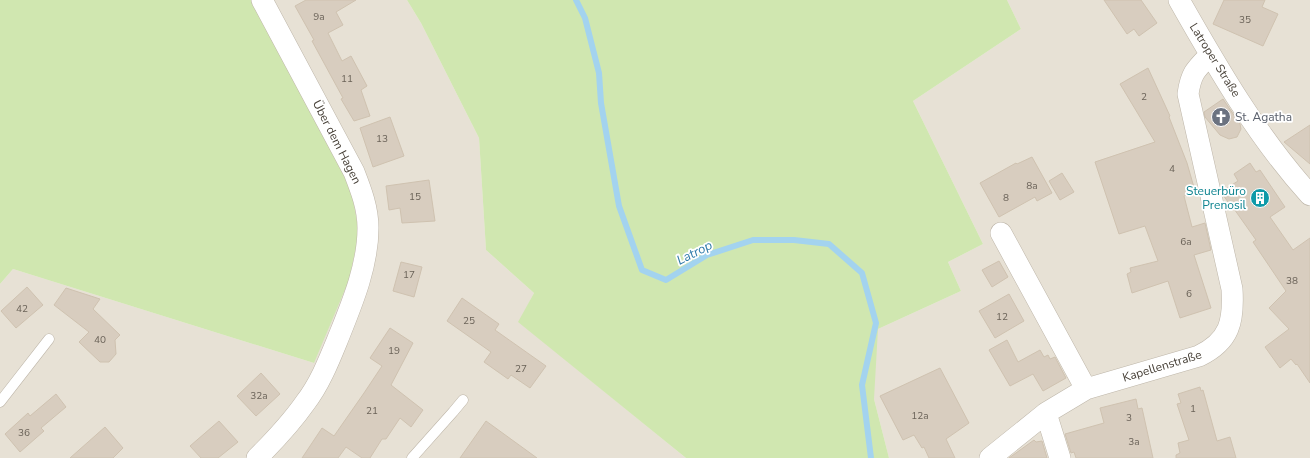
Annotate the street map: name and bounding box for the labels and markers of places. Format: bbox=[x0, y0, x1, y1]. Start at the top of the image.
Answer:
church icon: St. Agatha bbox=[1210, 106, 1232, 128]
place label: St. Agatha bbox=[1235, 109, 1292, 125]
place label: Steuerbüro Prenosil bbox=[1186, 183, 1246, 213]
building icon: Steuerbüro Prenosil bbox=[1249, 187, 1271, 209]

